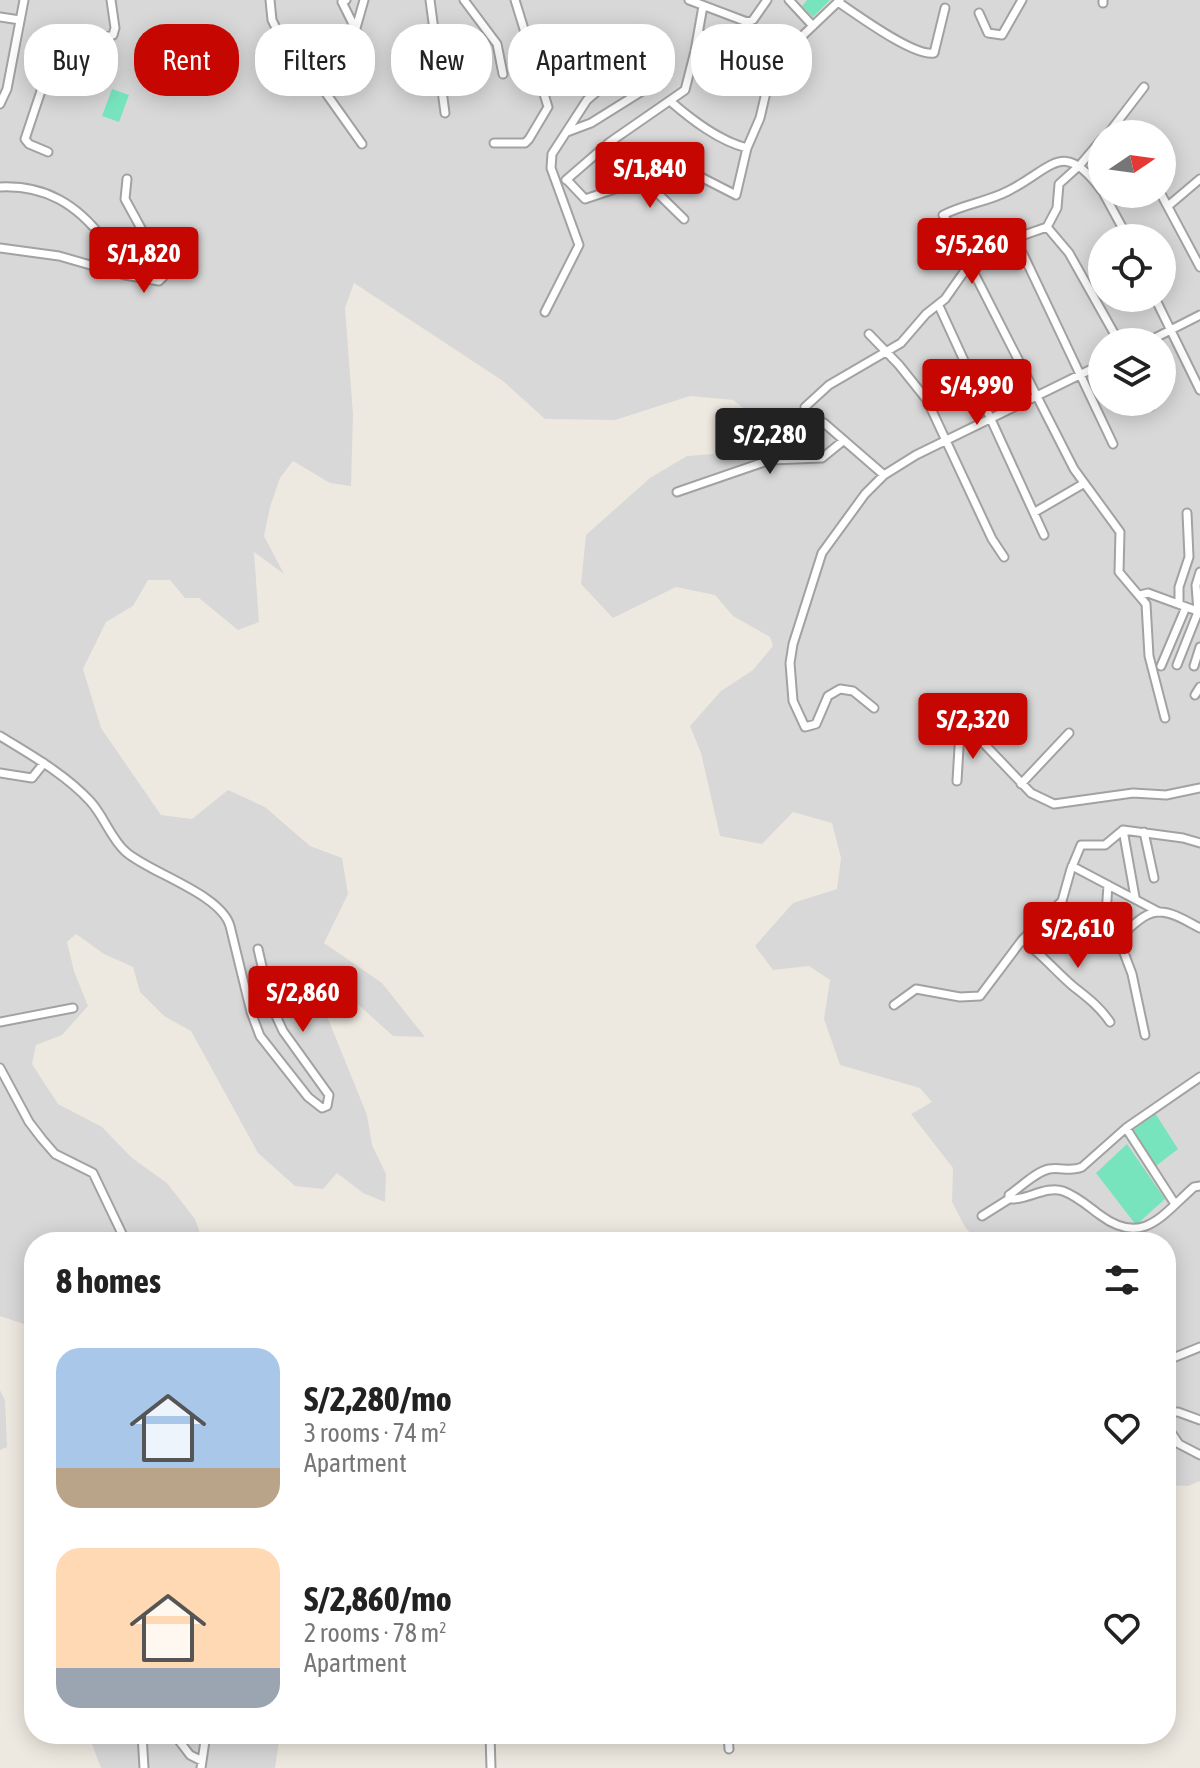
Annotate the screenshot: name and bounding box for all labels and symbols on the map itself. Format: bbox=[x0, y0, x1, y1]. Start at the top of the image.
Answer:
north arrow bbox=[1088, 120, 1176, 208]
pin: S/1,840 bbox=[576, 142, 724, 210]
pin: S/5,260 bbox=[898, 218, 1046, 286]
pin: S/1,820 bbox=[70, 227, 218, 295]
pin: S/4,990 bbox=[903, 359, 1051, 427]
pin: S/2,280 bbox=[696, 408, 844, 476]
pin: S/2,320 bbox=[899, 693, 1047, 761]
pin: S/2,610 bbox=[1004, 902, 1152, 970]
pin: S/2,860 bbox=[229, 966, 377, 1034]

